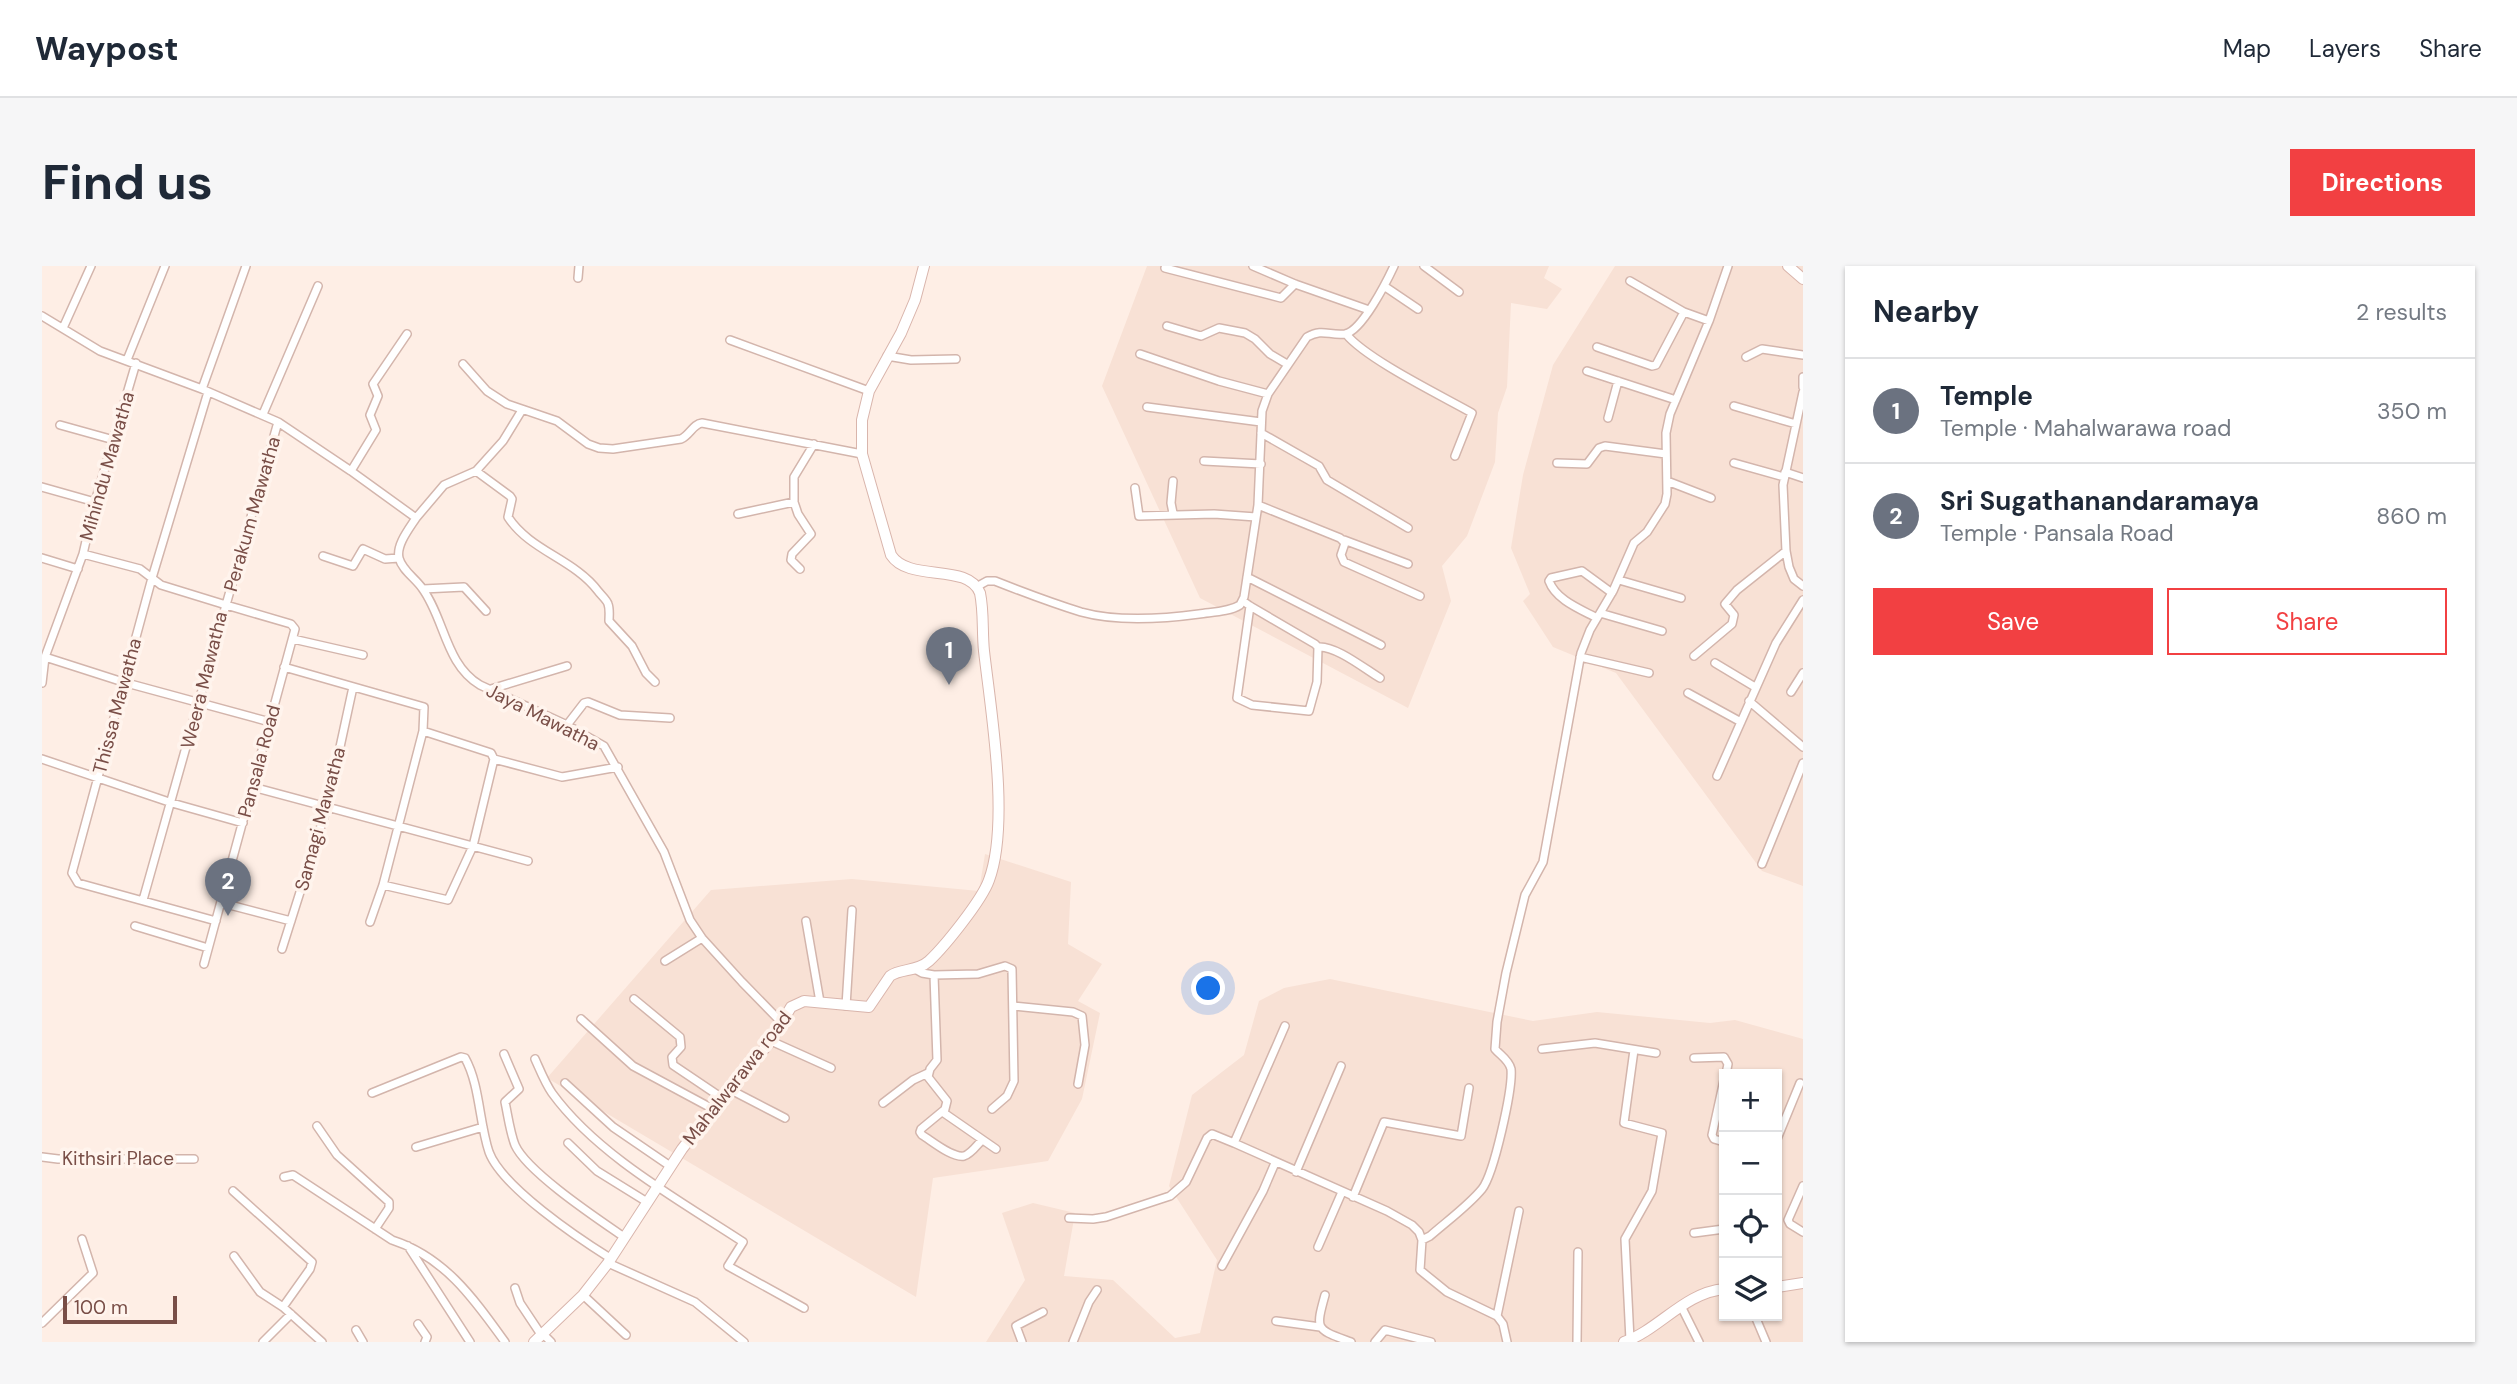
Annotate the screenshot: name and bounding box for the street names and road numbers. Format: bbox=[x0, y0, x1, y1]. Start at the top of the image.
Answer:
street label: Mihindu Mawatha bbox=[74, 389, 140, 543]
street label: Perakum Mawatha bbox=[218, 434, 286, 594]
street label: Weera Mawatha bbox=[175, 609, 233, 751]
street label: Thissa Mawatha bbox=[87, 635, 147, 777]
street label: Jaya Mawatha bbox=[482, 678, 604, 756]
street label: Pansala Road bbox=[232, 702, 286, 820]
street label: Samagi Mawatha bbox=[289, 744, 351, 894]
street label: Mahalwarawa road bbox=[677, 1006, 797, 1150]
street label: Kithsiri Place bbox=[62, 1146, 174, 1171]

